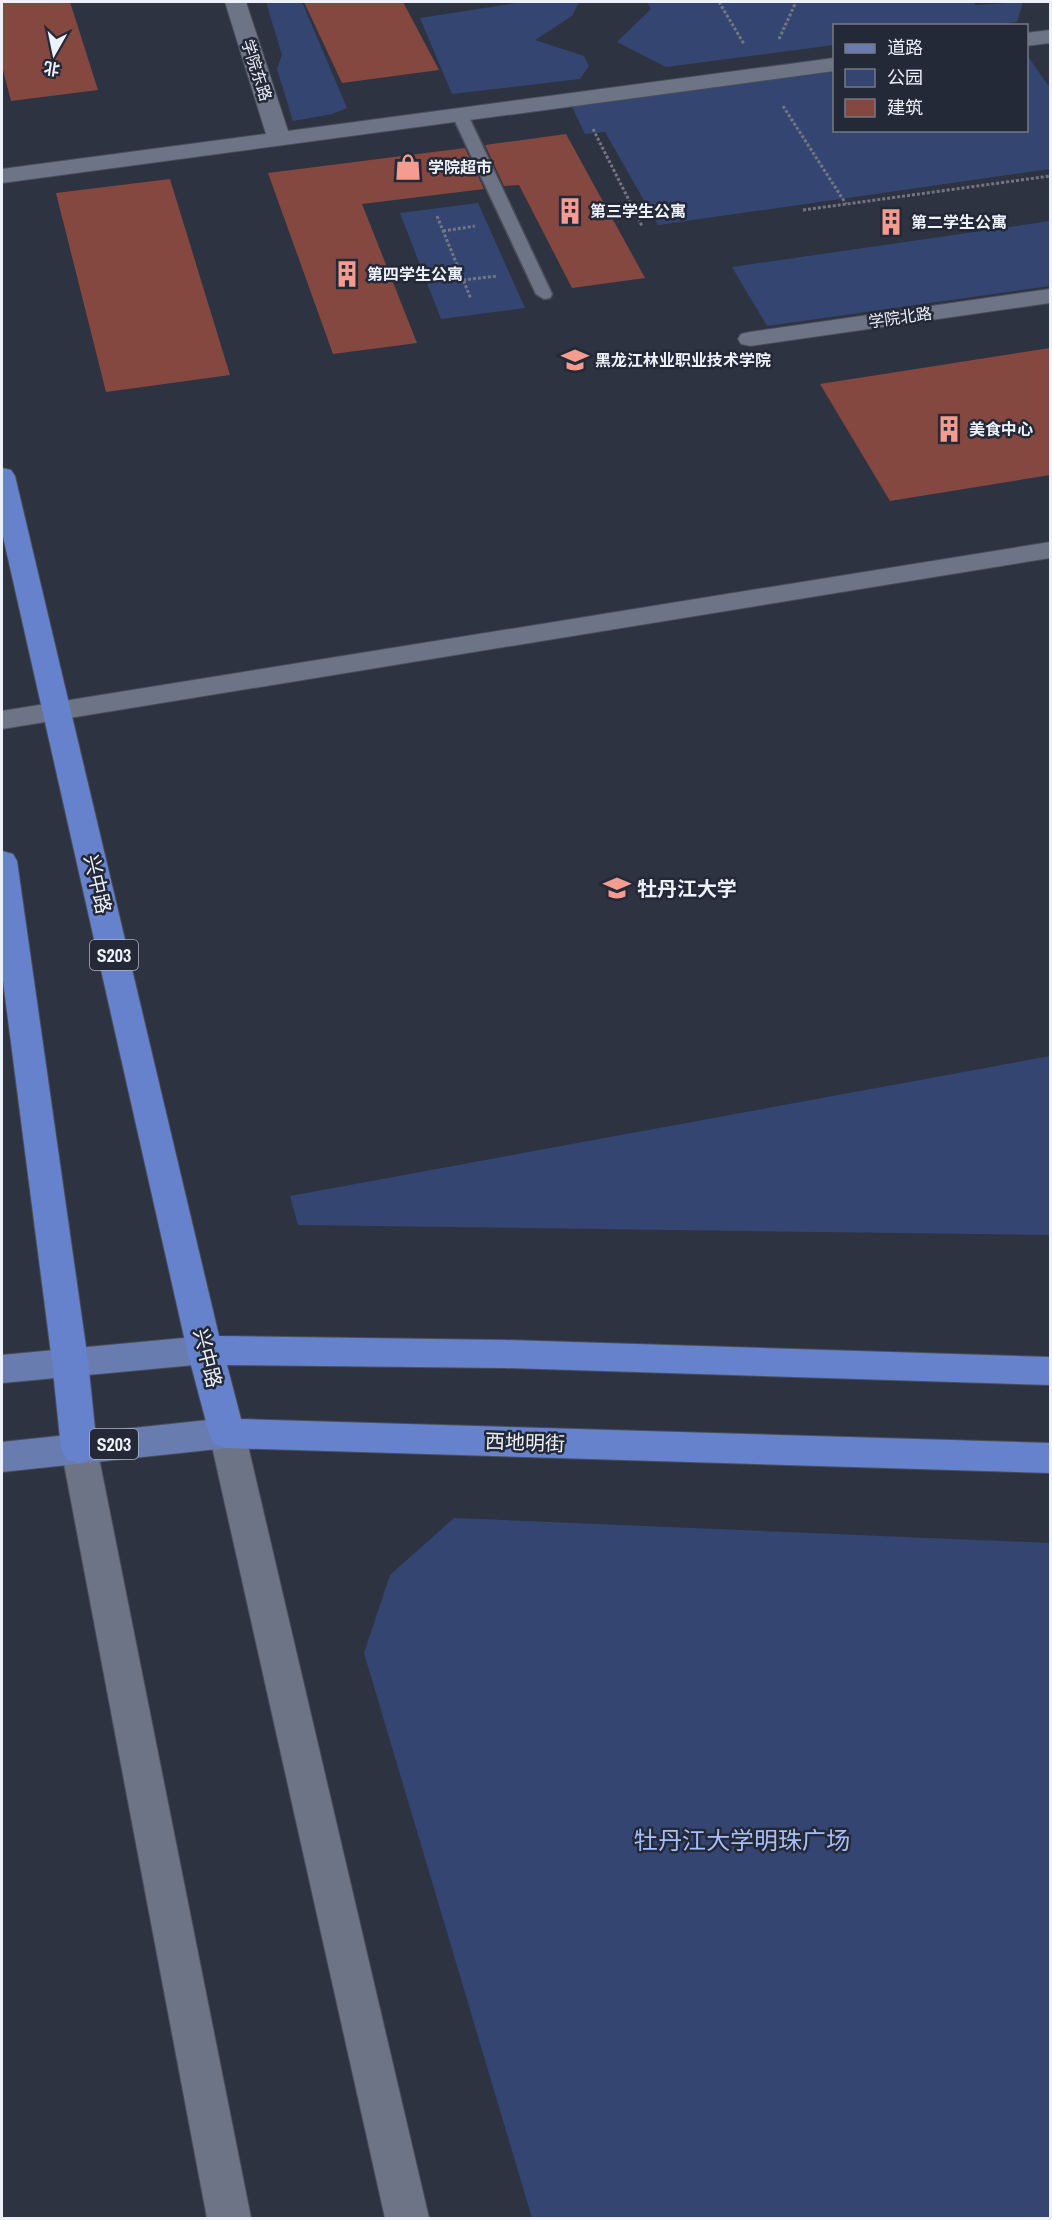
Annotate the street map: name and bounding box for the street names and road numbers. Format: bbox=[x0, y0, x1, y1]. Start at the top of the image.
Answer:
street label: 学院东路 bbox=[237, 36, 277, 104]
street label: 学院北路 bbox=[867, 302, 933, 332]
street label: 兴中路 bbox=[78, 852, 118, 916]
road number: S203 bbox=[90, 940, 138, 970]
street label: 兴中路 bbox=[188, 1326, 228, 1390]
street label: 西地明街 bbox=[485, 1427, 565, 1457]
road number: S203 bbox=[90, 1429, 138, 1459]

